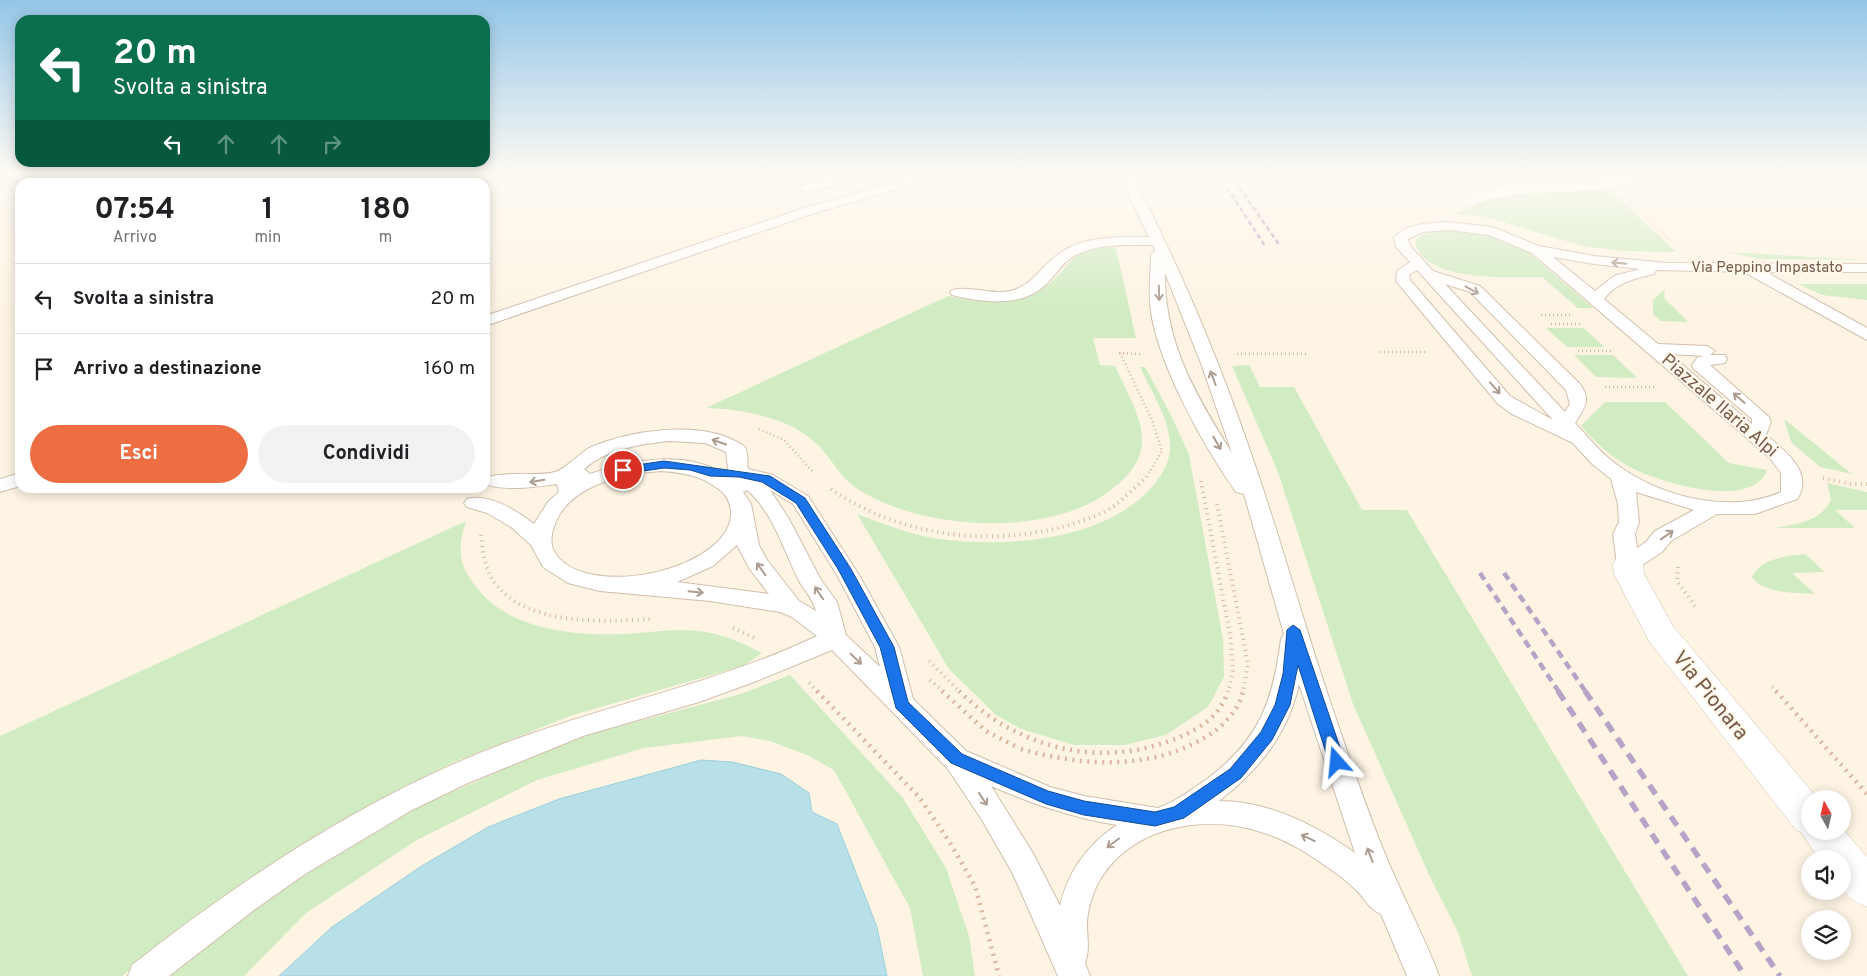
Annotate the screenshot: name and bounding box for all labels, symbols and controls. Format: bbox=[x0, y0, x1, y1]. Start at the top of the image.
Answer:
text: 20 m bbox=[113, 32, 197, 76]
icon: left bbox=[30, 35, 95, 100]
text: Svolta a sinistra bbox=[113, 75, 268, 102]
icon: left bbox=[159, 130, 187, 158]
icon: ahead bbox=[212, 130, 240, 158]
icon: ahead bbox=[265, 130, 293, 158]
icon: right bbox=[318, 130, 346, 158]
text: 07:54 bbox=[94, 192, 175, 229]
text: 1 bbox=[262, 192, 274, 229]
text: 180 bbox=[361, 192, 411, 229]
text: Arrivo bbox=[113, 228, 157, 248]
text: min bbox=[255, 228, 281, 248]
text: m bbox=[379, 228, 392, 248]
one-way arrow bbox=[1611, 258, 1627, 267]
street label: Via Peppino Impastato bbox=[1691, 259, 1843, 278]
icon: left bbox=[30, 285, 58, 313]
one-way arrow bbox=[1154, 285, 1164, 301]
one-way arrow bbox=[1465, 285, 1480, 295]
text: Svolta a sinistra bbox=[73, 287, 214, 311]
text: 20 m bbox=[431, 287, 475, 311]
street label: Piazzale Ilaria Alpi bbox=[1656, 349, 1782, 463]
icon: arrive bbox=[30, 355, 58, 383]
text: Arrivo a destinazione bbox=[73, 357, 262, 381]
text: 160 m bbox=[424, 357, 475, 381]
one-way arrow bbox=[1208, 370, 1217, 386]
one-way arrow bbox=[1489, 382, 1500, 395]
one-way arrow bbox=[1732, 393, 1745, 404]
button: Esci bbox=[30, 425, 248, 483]
button: Condividi bbox=[258, 425, 475, 483]
one-way arrow bbox=[1212, 435, 1222, 450]
one-way arrow bbox=[712, 437, 727, 446]
pin bbox=[602, 449, 644, 491]
icon: arrive bbox=[609, 456, 637, 484]
one-way arrow bbox=[529, 476, 545, 486]
one-way arrow bbox=[1660, 530, 1674, 540]
one-way arrow bbox=[756, 562, 766, 576]
one-way arrow bbox=[814, 586, 824, 600]
one-way arrow bbox=[688, 587, 704, 596]
street label: Via Pionara bbox=[1666, 646, 1754, 746]
one-way arrow bbox=[850, 653, 863, 665]
position arrow bbox=[1310, 735, 1362, 787]
north arrow bbox=[1801, 790, 1851, 840]
map controls bbox=[1801, 790, 1851, 960]
one-way arrow bbox=[978, 792, 989, 806]
one-way arrow bbox=[1301, 833, 1316, 842]
one-way arrow bbox=[1107, 838, 1120, 849]
one-way arrow bbox=[1365, 848, 1375, 863]
button: sound bbox=[1801, 850, 1851, 900]
button: layers bbox=[1801, 910, 1851, 960]

